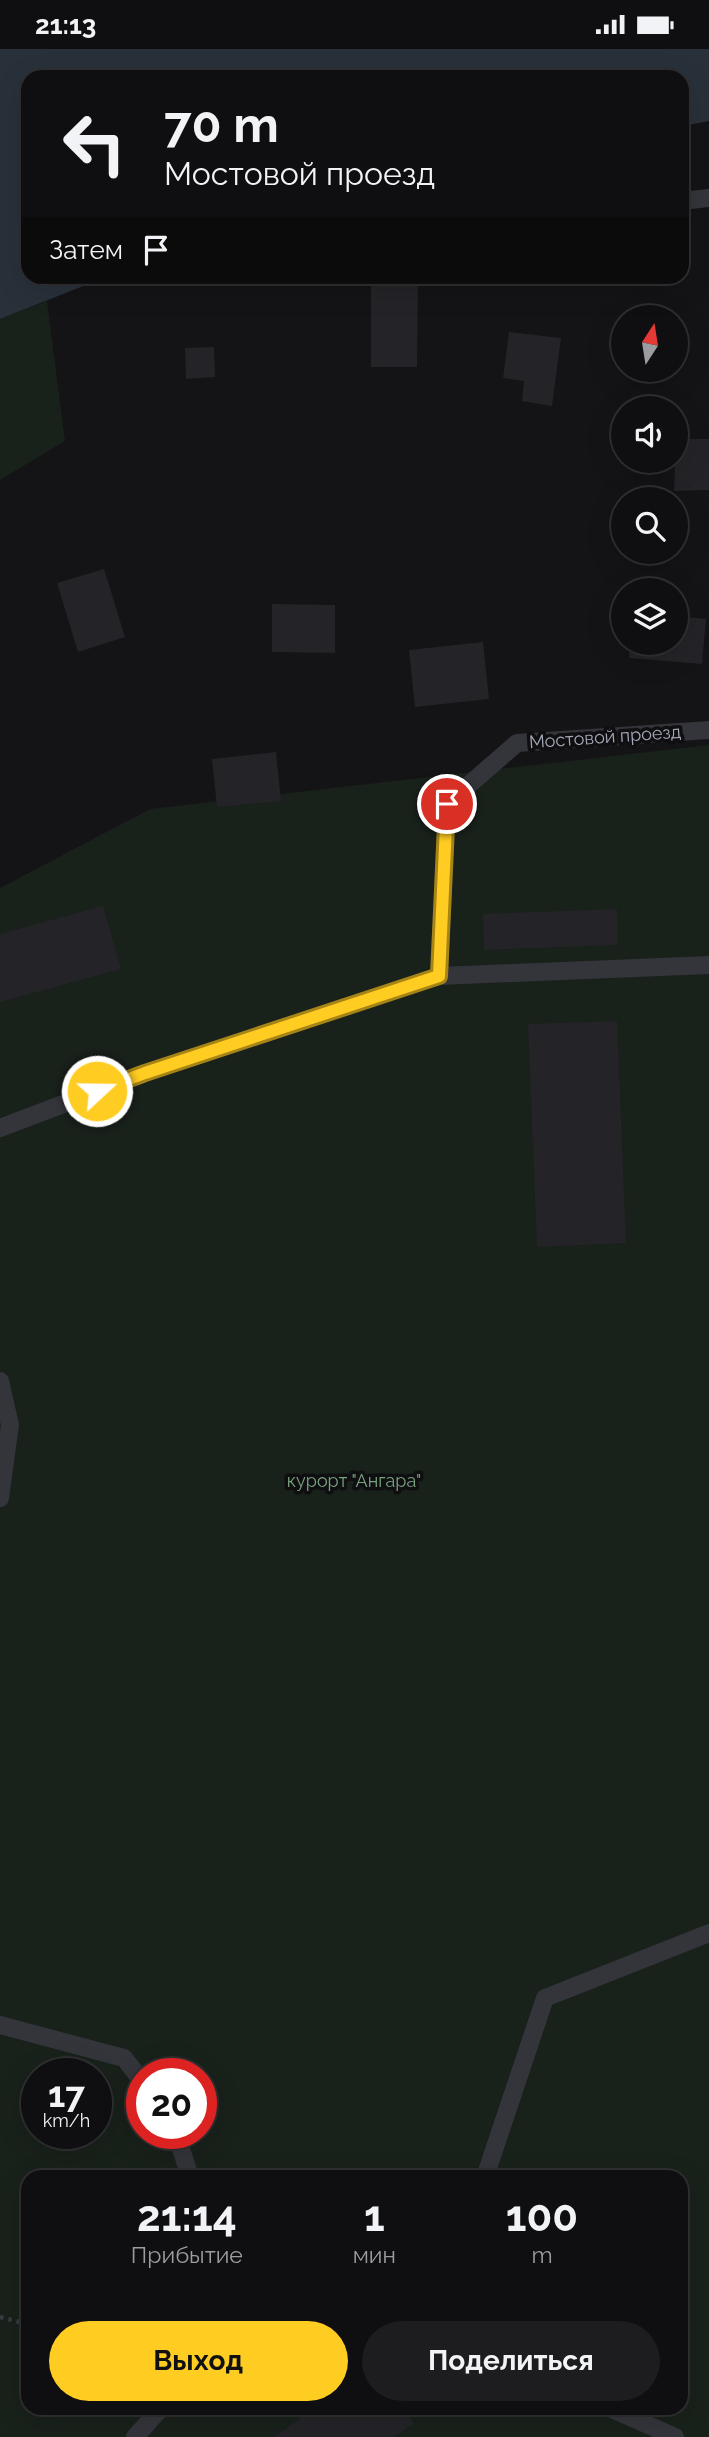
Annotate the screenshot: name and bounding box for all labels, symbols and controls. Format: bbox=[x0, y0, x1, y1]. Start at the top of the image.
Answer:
text: 21:13 bbox=[35, 10, 96, 40]
text: 70 m bbox=[164, 96, 279, 153]
icon: left bbox=[49, 98, 140, 189]
text: Мостовой проезд bbox=[164, 155, 435, 192]
icon: arrive bbox=[137, 231, 175, 269]
text: Затем bbox=[49, 235, 123, 265]
north arrow bbox=[611, 305, 688, 381]
map controls bbox=[611, 305, 688, 655]
button: sound bbox=[611, 396, 688, 473]
button: search bbox=[611, 487, 688, 564]
button: layers bbox=[611, 578, 688, 655]
street label: Мостовой проезд bbox=[528, 721, 682, 752]
pin bbox=[417, 774, 477, 834]
icon: arrive bbox=[428, 785, 466, 823]
position arrow bbox=[60, 1054, 134, 1128]
park label: курорт "Ангара" bbox=[287, 1470, 421, 1491]
speed limit sign: 20 bbox=[126, 2058, 217, 2149]
text: 17 bbox=[48, 2074, 85, 2115]
text: km/h bbox=[43, 2110, 90, 2131]
text: 21:14 bbox=[137, 2192, 237, 2241]
text: 1 bbox=[364, 2192, 385, 2241]
text: 100 bbox=[506, 2192, 578, 2241]
text: Прибытие bbox=[131, 2241, 243, 2268]
text: мин bbox=[353, 2241, 396, 2268]
text: m bbox=[531, 2241, 553, 2268]
button: Выход bbox=[49, 2321, 348, 2401]
button: Поделиться bbox=[362, 2321, 660, 2401]

